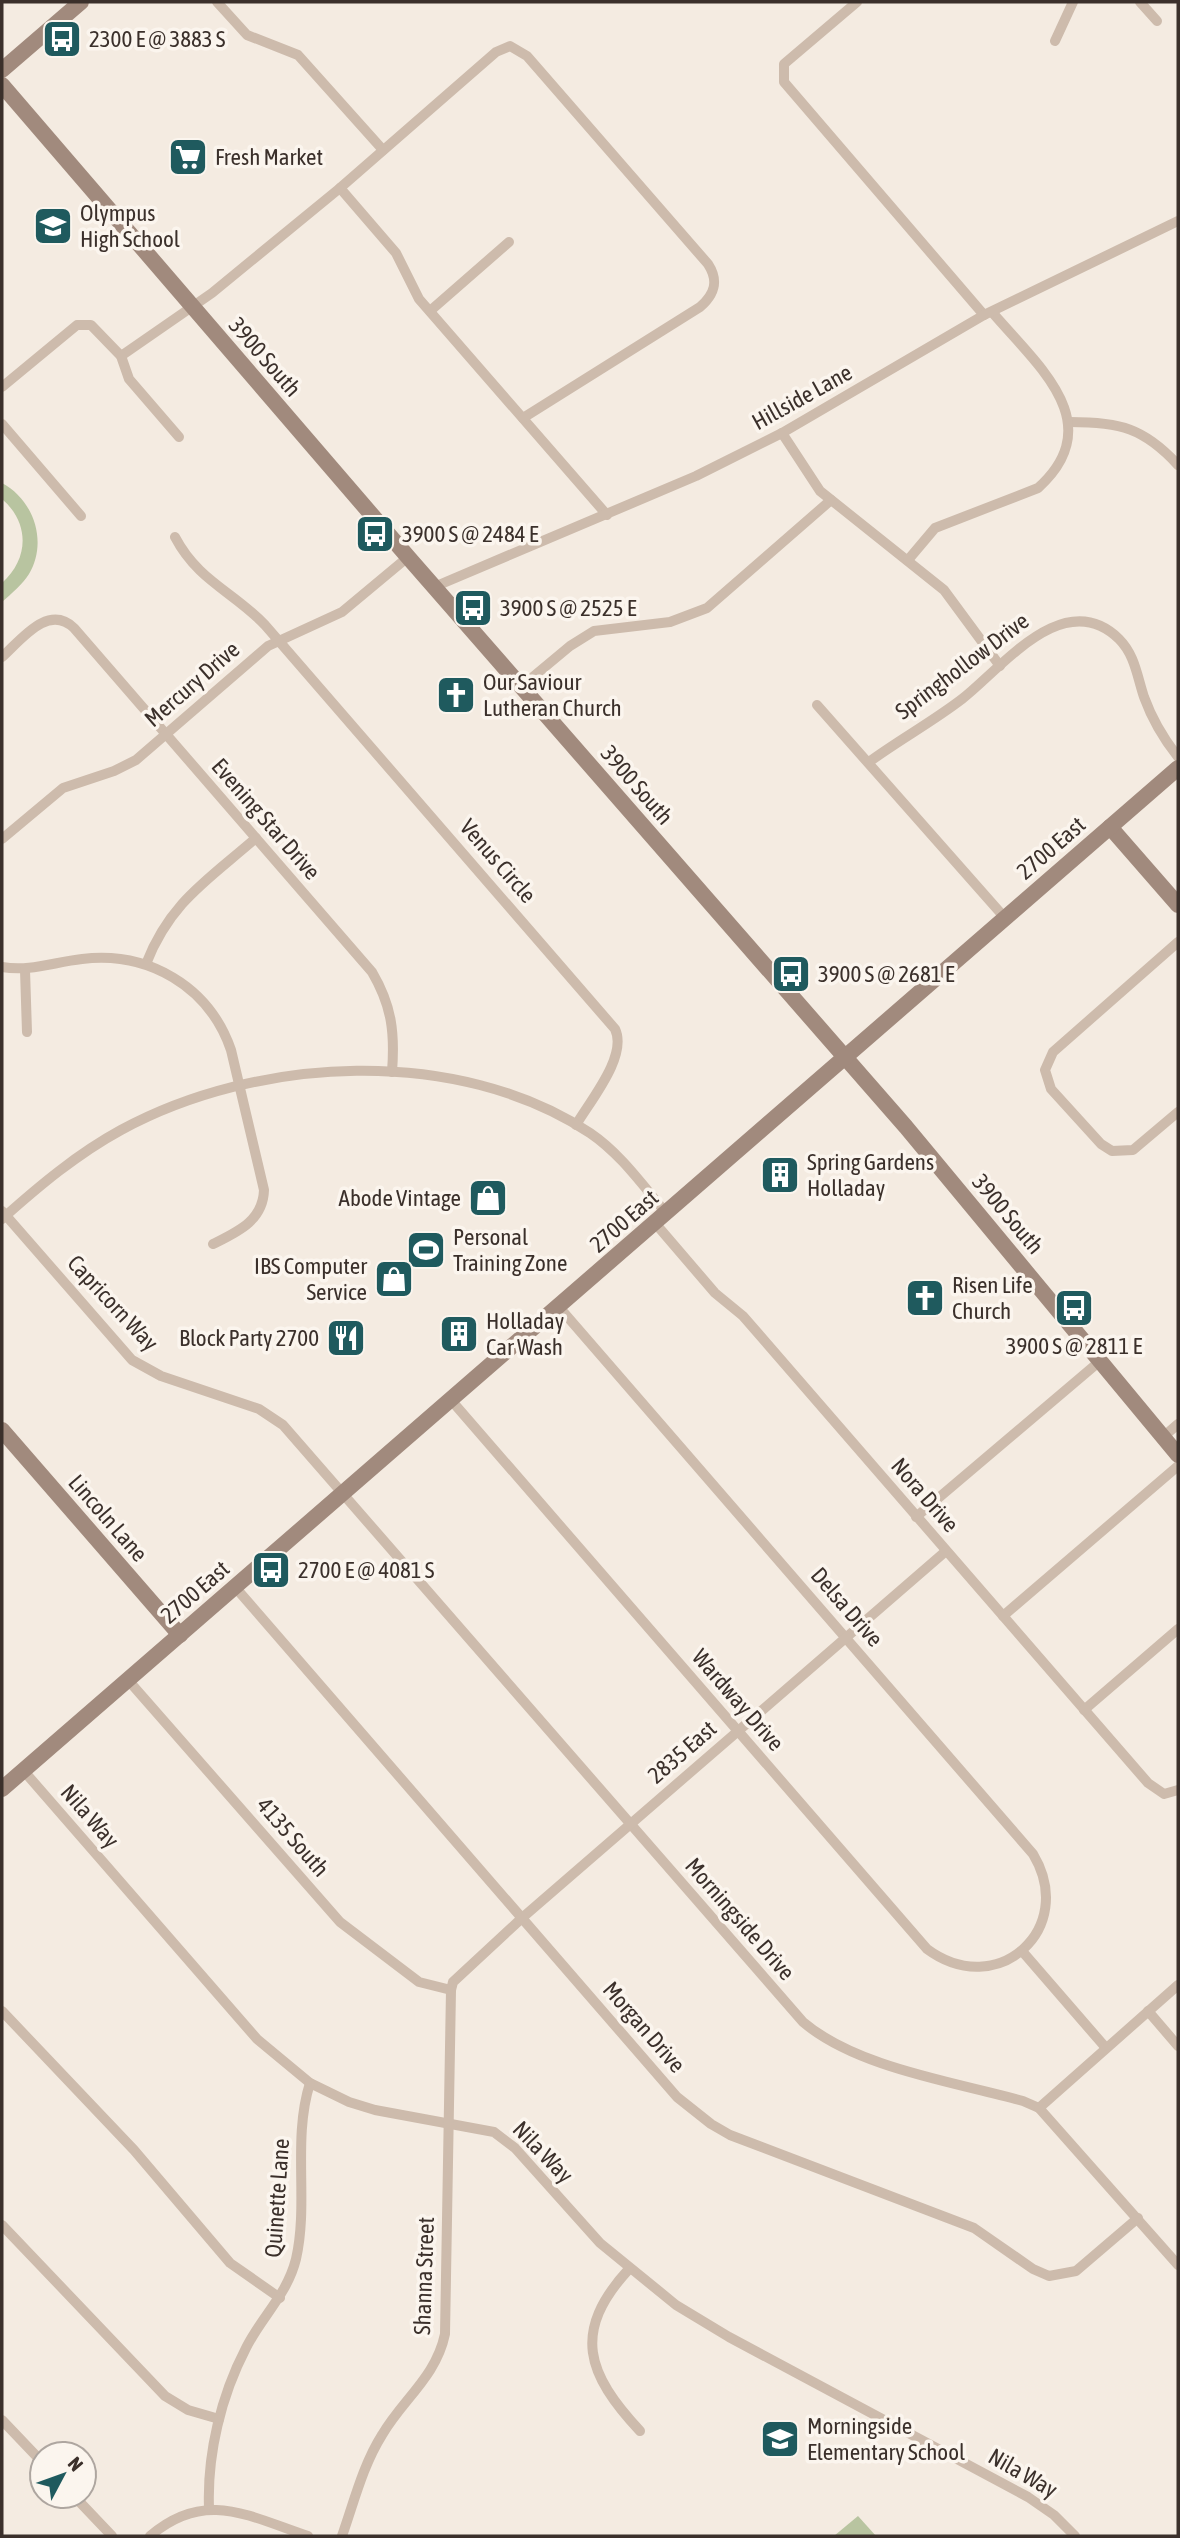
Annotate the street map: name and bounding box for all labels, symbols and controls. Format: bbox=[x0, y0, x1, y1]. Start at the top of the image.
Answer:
bus stop icon: 2300 E @ 3883 S bbox=[41, 18, 83, 60]
place label: 2300 E @ 3883 S bbox=[89, 26, 226, 52]
supermarket icon: Fresh Market bbox=[167, 136, 209, 178]
place label: Fresh Market bbox=[215, 144, 323, 170]
place label: Olympus High School bbox=[80, 200, 180, 252]
school or university icon: Olympus High School bbox=[32, 205, 74, 247]
street label: 3900 South bbox=[224, 312, 306, 402]
street label: Hillside Lane bbox=[748, 359, 856, 435]
bus stop icon: 3900 S @ 2484 E bbox=[354, 513, 396, 555]
place label: 3900 S @ 2484 E bbox=[402, 521, 539, 547]
bus stop icon: 3900 S @ 2525 E bbox=[452, 587, 494, 629]
place label: 3900 S @ 2525 E bbox=[500, 595, 637, 621]
street label: Springhollow Drive bbox=[890, 608, 1034, 724]
street label: Mercury Drive bbox=[140, 636, 244, 732]
place label: Our Saviour Lutheran Church bbox=[483, 669, 622, 721]
church icon: Our Saviour Lutheran Church bbox=[435, 674, 477, 716]
street label: 3900 South bbox=[596, 740, 678, 830]
street label: Evening Star Drive bbox=[206, 753, 326, 885]
street label: 2700 East bbox=[1012, 811, 1090, 885]
street label: Venus Circle bbox=[455, 814, 541, 908]
bus stop icon: 3900 S @ 2681 E bbox=[770, 953, 812, 995]
place label: 3900 S @ 2681 E bbox=[818, 961, 955, 987]
place label: Spring Gardens Holladay bbox=[807, 1149, 934, 1201]
building icon: Spring Gardens Holladay bbox=[759, 1154, 801, 1196]
street label: 3900 South bbox=[967, 1169, 1049, 1259]
shop icon: Abode Vintage bbox=[467, 1177, 509, 1219]
street label: 2700 East bbox=[585, 1184, 663, 1258]
place label: Abode Vintage bbox=[339, 1185, 461, 1211]
place label: Personal Training Zone bbox=[453, 1224, 567, 1276]
sports icon: Personal Training Zone bbox=[405, 1229, 447, 1271]
street label: Capricorn Way bbox=[62, 1250, 164, 1356]
place label: IBS Computer Service bbox=[254, 1253, 368, 1305]
shop icon: IBS Computer Service bbox=[373, 1258, 415, 1300]
place label: Risen Life Church bbox=[952, 1272, 1033, 1324]
church icon: Risen Life Church bbox=[904, 1277, 946, 1319]
bus stop icon: 3900 S @ 2811 E bbox=[1053, 1287, 1095, 1329]
place label: Holladay Car Wash bbox=[486, 1308, 564, 1360]
building icon: Holladay Car Wash bbox=[438, 1313, 480, 1355]
restaurant icon: Block Party 2700 bbox=[325, 1317, 367, 1359]
place label: Block Party 2700 bbox=[179, 1325, 319, 1351]
place label: 3900 S @ 2811 E bbox=[1006, 1333, 1142, 1359]
street label: Nora Drive bbox=[886, 1453, 964, 1537]
street label: Lincoln Lane bbox=[63, 1469, 153, 1567]
bus stop icon: 2700 E @ 4081 S bbox=[250, 1549, 292, 1591]
street label: 2700 East bbox=[156, 1555, 234, 1629]
place label: 2700 E @ 4081 S bbox=[298, 1557, 435, 1583]
street label: Delsa Drive bbox=[806, 1562, 888, 1652]
street label: Wardway Drive bbox=[687, 1644, 789, 1756]
street label: 2835 East bbox=[643, 1715, 721, 1789]
street label: Nila Way bbox=[56, 1779, 124, 1853]
street label: 4135 South bbox=[252, 1792, 334, 1882]
street label: Morningside Drive bbox=[680, 1853, 800, 1985]
street label: Morgan Drive bbox=[598, 1976, 690, 2078]
street label: Nila Way bbox=[508, 2116, 578, 2188]
street label: Quinette Lane bbox=[260, 2138, 294, 2258]
street label: Shanna Street bbox=[409, 2217, 439, 2335]
place label: Morningside Elementary School bbox=[807, 2413, 965, 2465]
school or university icon: Morningside Elementary School bbox=[759, 2418, 801, 2460]
north arrow bbox=[28, 2440, 98, 2510]
street label: Nila Way bbox=[984, 2443, 1062, 2503]
text: N bbox=[64, 2452, 88, 2475]

